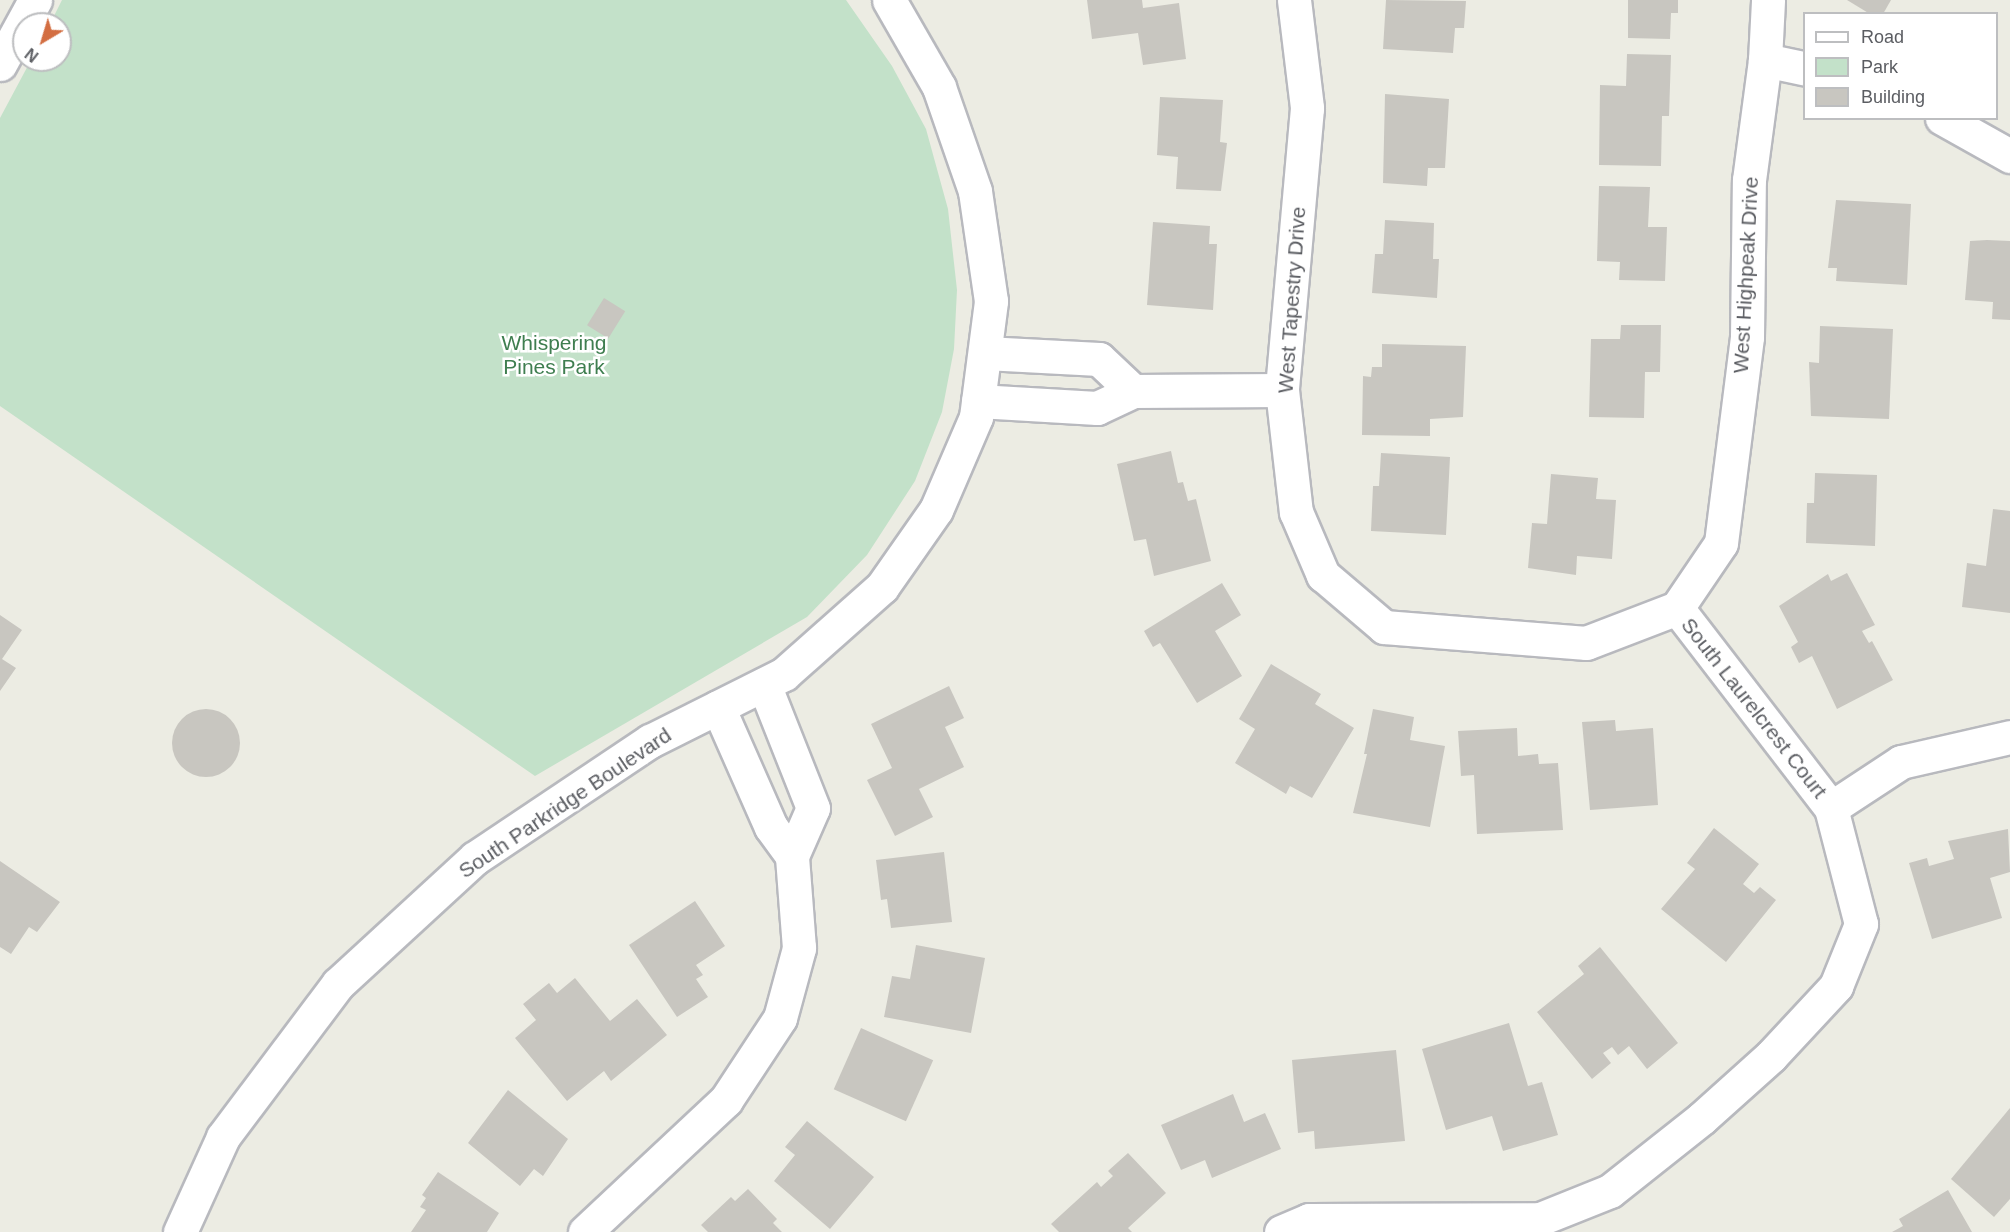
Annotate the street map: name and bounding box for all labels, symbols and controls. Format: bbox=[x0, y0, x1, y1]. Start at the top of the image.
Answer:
north arrow bbox=[12, 12, 72, 72]
legend bbox=[1803, 12, 1998, 120]
text: Road bbox=[1861, 27, 1904, 47]
text: N bbox=[22, 45, 42, 65]
text: Park bbox=[1861, 57, 1898, 77]
text: Building bbox=[1861, 87, 1925, 107]
street label: West Highpeak Drive bbox=[1728, 176, 1764, 374]
street label: West Tapestry Drive bbox=[1273, 206, 1311, 394]
park label: Whispering Pines Park bbox=[501, 330, 607, 380]
street label: South Laurelcrest Court bbox=[1676, 613, 1832, 803]
street label: South Parkridge Boulevard bbox=[454, 722, 676, 884]

